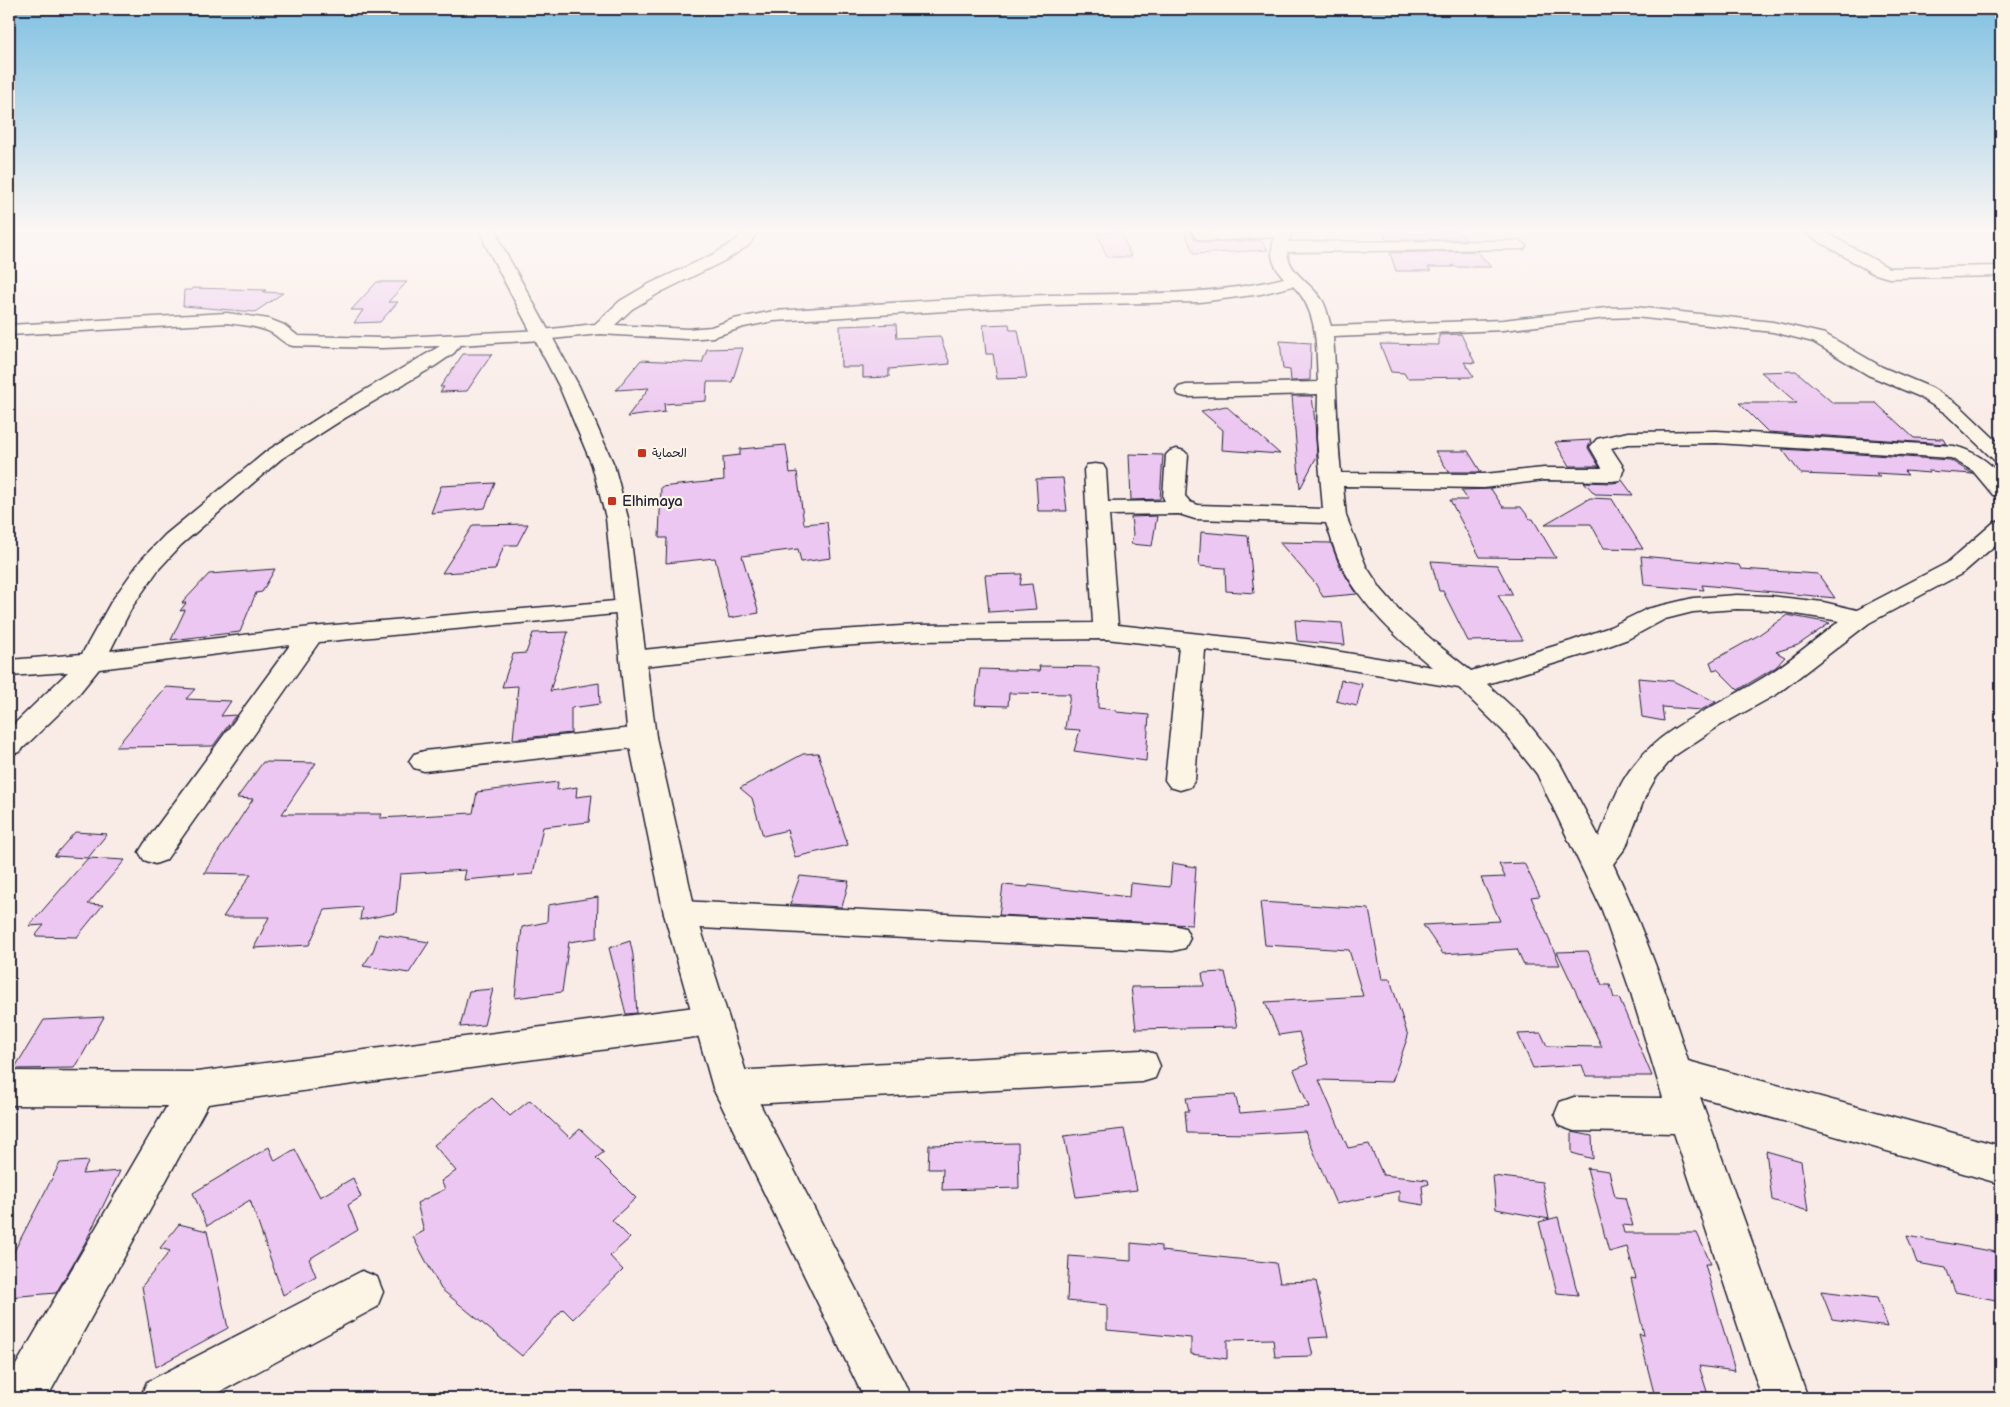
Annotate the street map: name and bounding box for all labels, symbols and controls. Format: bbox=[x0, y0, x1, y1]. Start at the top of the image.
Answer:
place label: الحماية bbox=[652, 446, 687, 461]
marker: الحماية bbox=[636, 447, 648, 459]
place label: Elhimaya bbox=[622, 492, 683, 511]
marker: Elhimaya bbox=[606, 495, 618, 507]

